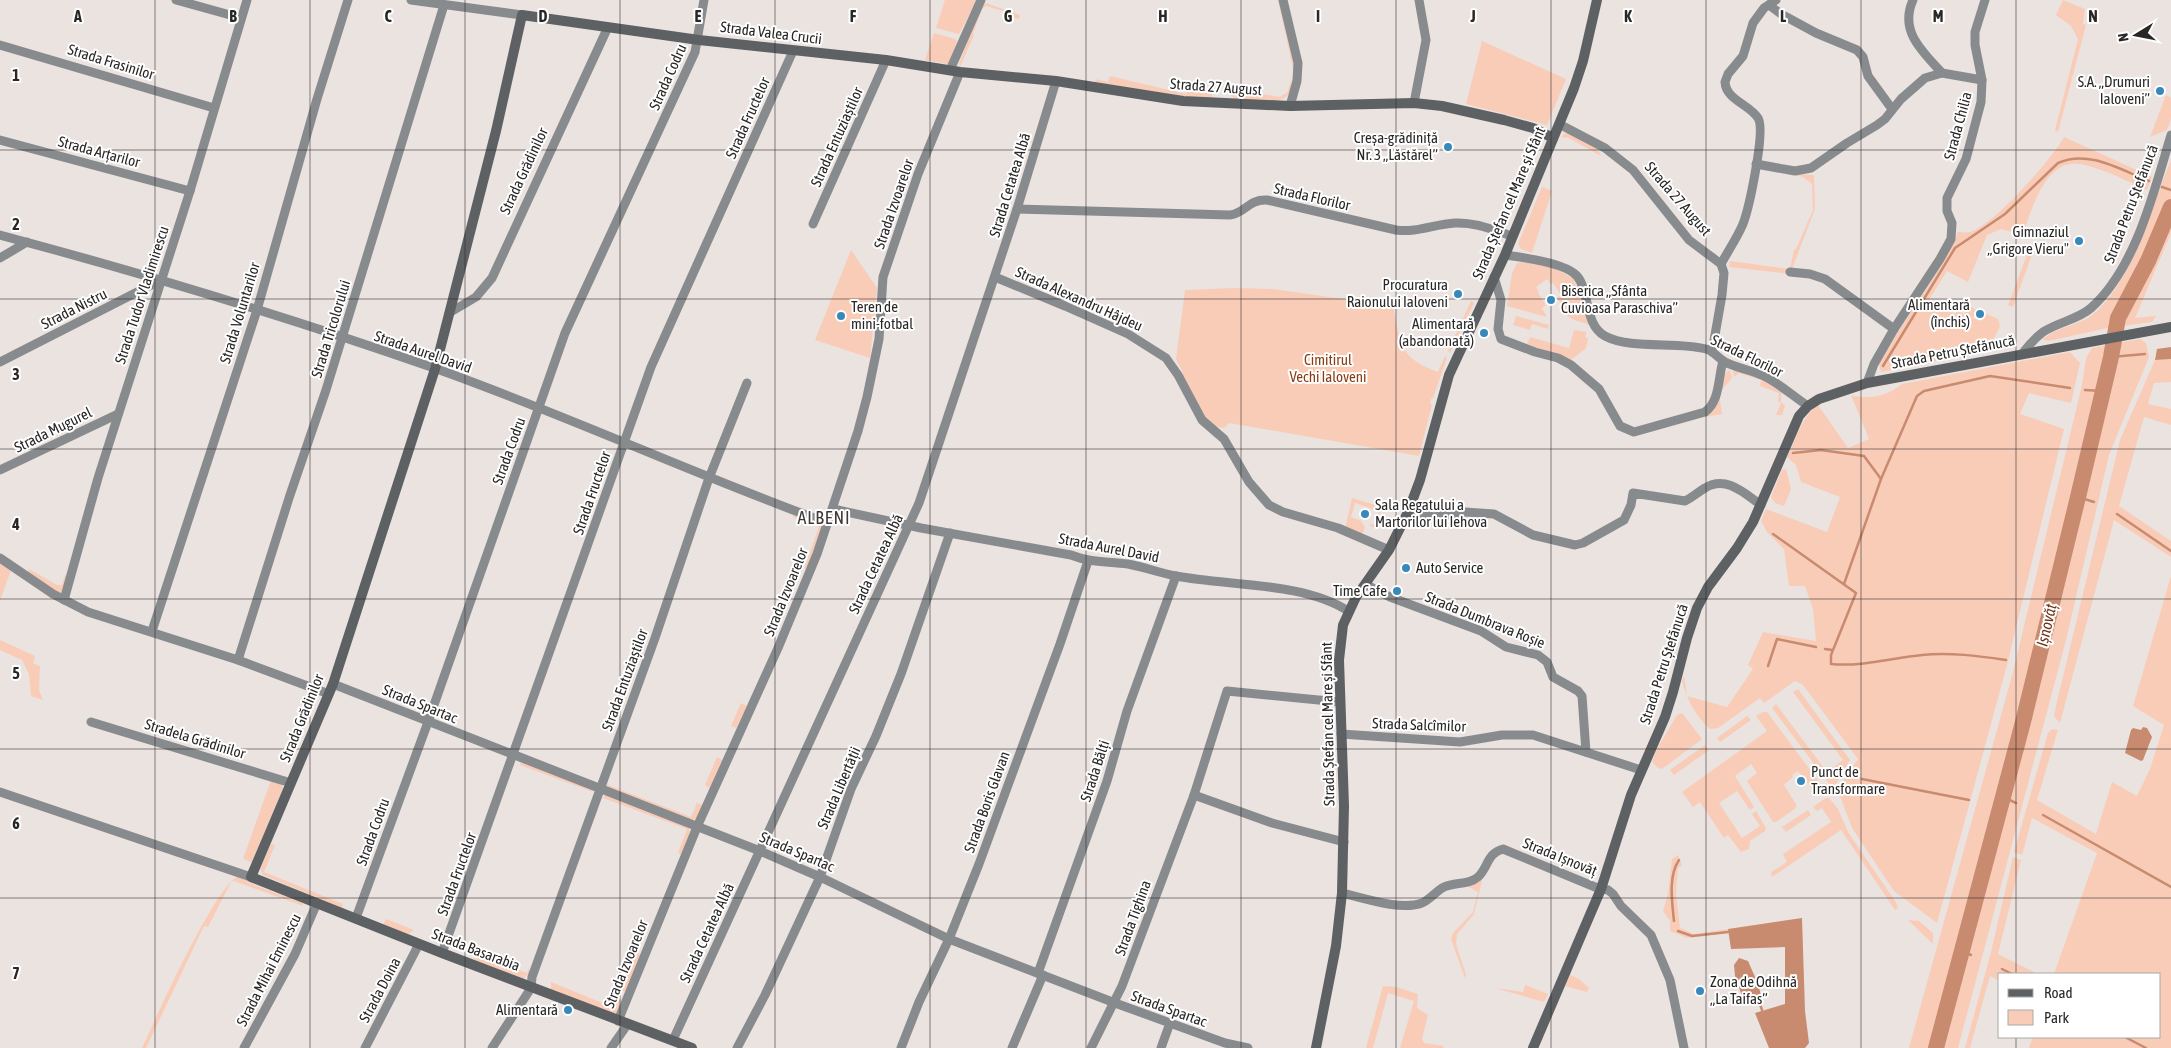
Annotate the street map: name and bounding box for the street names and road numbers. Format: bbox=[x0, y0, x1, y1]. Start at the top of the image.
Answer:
street label: Strada Valea Crucii bbox=[719, 18, 823, 47]
street label: Strada Frasinilor bbox=[66, 40, 157, 83]
street label: Strada Codru bbox=[645, 41, 690, 112]
street label: Strada Fructelor bbox=[722, 74, 773, 161]
street label: Strada 27 August bbox=[1170, 75, 1262, 98]
street label: Strada Entuziaștilor bbox=[807, 84, 866, 189]
street label: Strada Chilia bbox=[1940, 90, 1975, 162]
street label: Strada Grădinilor bbox=[496, 124, 551, 217]
street label: Strada Ștefan cel Mare și Sfânt bbox=[1469, 124, 1548, 282]
street label: Strada Cetatea Albă bbox=[986, 131, 1033, 239]
street label: Strada Arțarilor bbox=[56, 132, 142, 171]
street label: Strada Petru Ştefănucă bbox=[2100, 142, 2161, 265]
street label: Strada Izvoarelor bbox=[870, 156, 917, 251]
street label: Strada 27 August bbox=[1642, 158, 1715, 239]
street label: Strada Florilor bbox=[1272, 179, 1353, 214]
street label: Strada Tudor Vladimirescu bbox=[111, 224, 172, 366]
street label: Strada Voluntarilor bbox=[216, 260, 263, 365]
street label: Strada Alexandru Hâjdeu bbox=[1013, 263, 1145, 334]
street label: Strada Tricolorului bbox=[308, 278, 353, 380]
street label: Strada Nistru bbox=[38, 285, 109, 332]
street label: Strada Aurel David bbox=[372, 327, 474, 376]
street label: Strada Florilor bbox=[1708, 331, 1786, 381]
street label: Strada Petru Ștefănucă bbox=[1890, 331, 2016, 372]
street label: Strada Mugurel bbox=[11, 403, 94, 456]
street label: Strada Codru bbox=[488, 415, 529, 487]
street label: Strada Fructelor bbox=[569, 448, 614, 537]
street label: Strada Cetatea Albă bbox=[845, 511, 906, 616]
street label: Strada Aurel David bbox=[1057, 529, 1161, 566]
street label: Strada Izvoarelor bbox=[760, 545, 811, 638]
street label: Strada Dumbrava Roșie bbox=[1423, 588, 1548, 651]
street label: Strada Petru Ștefănucă bbox=[1636, 602, 1691, 726]
street label: Strada Entuziaștilor bbox=[598, 626, 651, 733]
street label: Strada Ștefan cel Mare și Sfânt bbox=[1318, 642, 1337, 806]
street label: Strada Grădinilor bbox=[276, 671, 327, 764]
street label: Strada Spartac bbox=[380, 681, 461, 726]
street label: Strada Salcîmilor bbox=[1372, 714, 1467, 735]
street label: Stradela Grădinilor bbox=[143, 715, 248, 762]
street label: Strada Bălți bbox=[1077, 738, 1112, 804]
street label: Strada Libertății bbox=[814, 744, 864, 832]
street label: Strada Boris Glavan bbox=[960, 749, 1013, 855]
street label: Strada Codru bbox=[352, 796, 393, 868]
street label: Strada Spartac bbox=[757, 828, 837, 875]
street label: Strada Fructelor bbox=[434, 829, 480, 918]
street label: Strada Ișnovăț bbox=[1521, 834, 1600, 879]
street label: Strada Tighina bbox=[1111, 878, 1154, 958]
street label: Strada Cetatea Albă bbox=[676, 880, 737, 985]
street label: Strada Mihai Eminescu bbox=[233, 911, 304, 1029]
street label: Strada Izvoarelor bbox=[600, 917, 651, 1010]
street label: Strada Basarabia bbox=[430, 925, 523, 974]
street label: Strada Doina bbox=[355, 954, 404, 1025]
street label: Strada Spartac bbox=[1129, 987, 1210, 1030]

